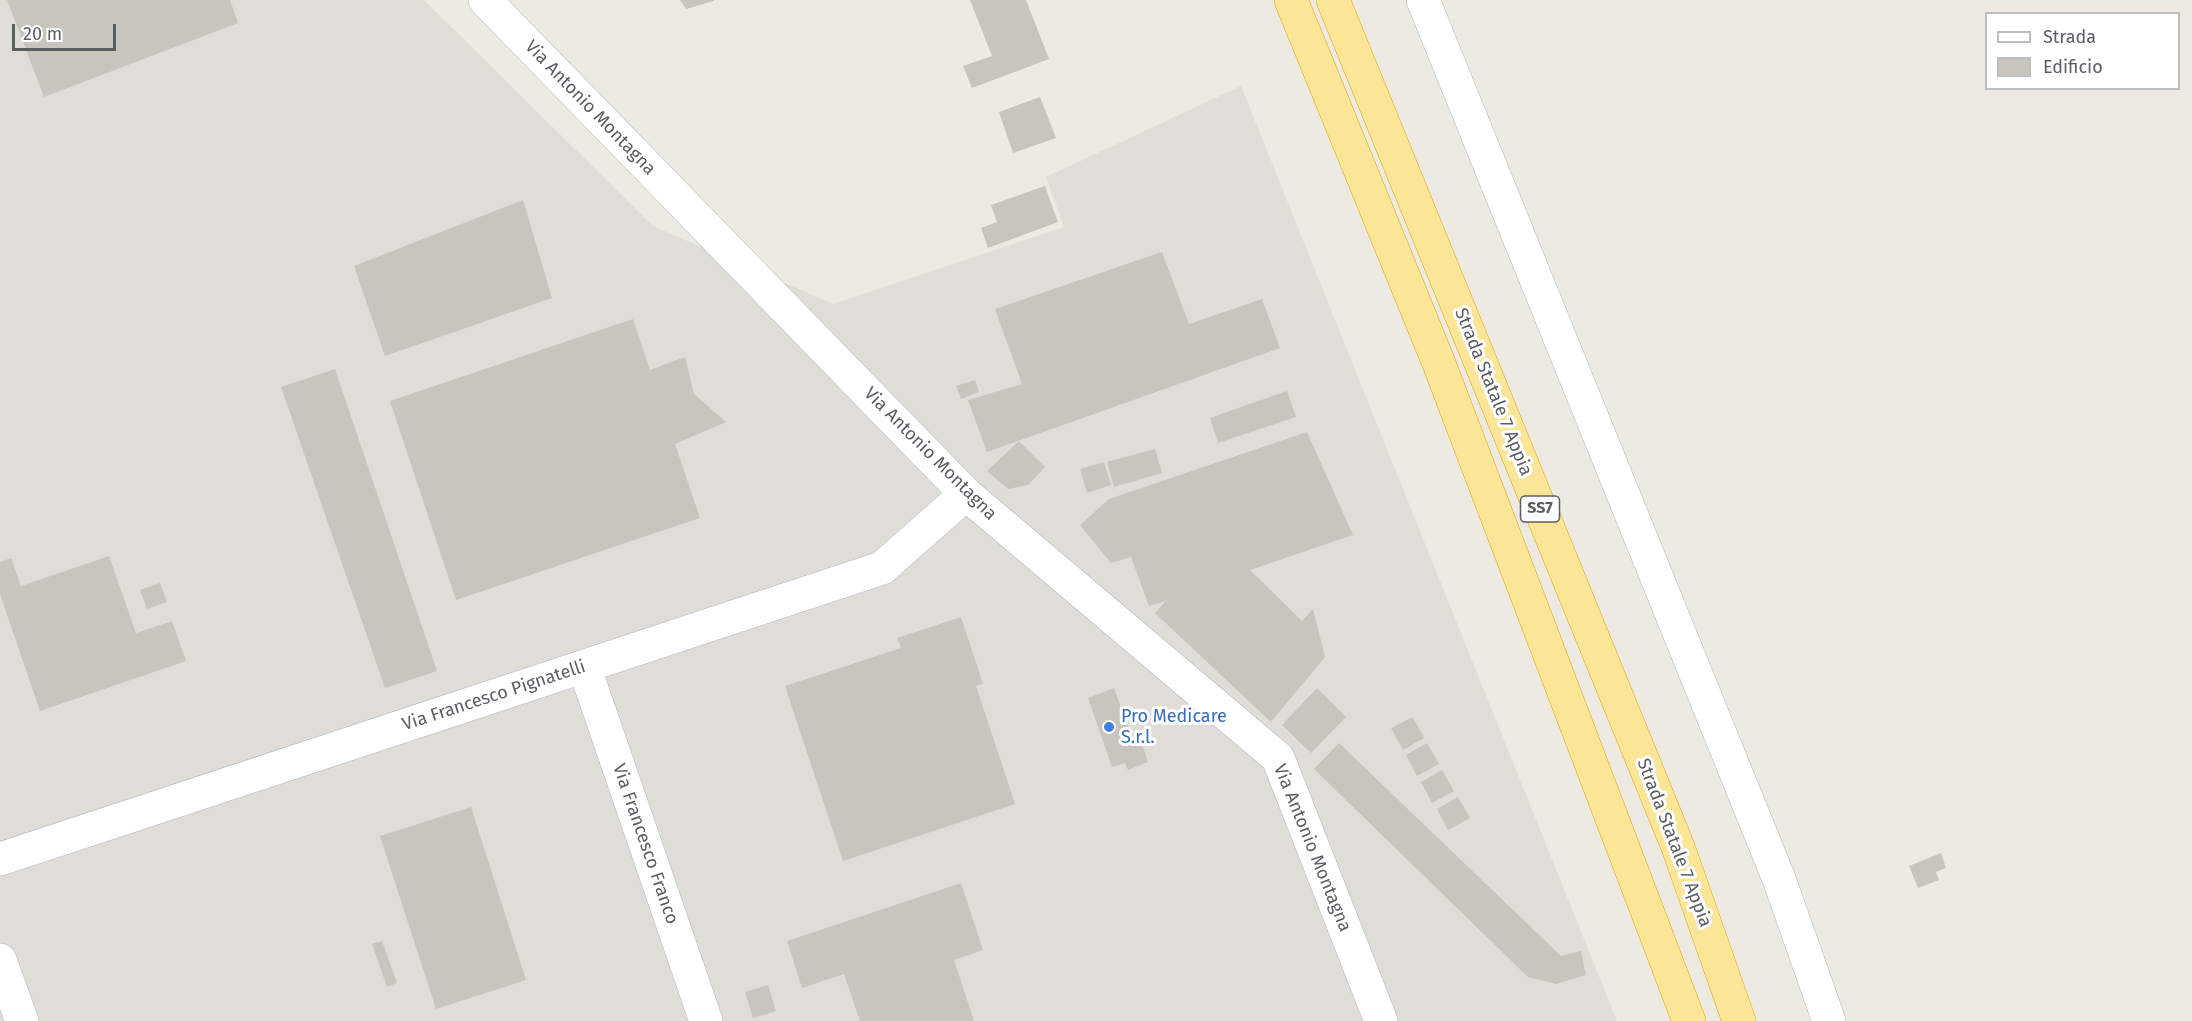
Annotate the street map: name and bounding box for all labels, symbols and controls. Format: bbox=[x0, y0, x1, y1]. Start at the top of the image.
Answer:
scale bar bbox=[15, 12, 118, 50]
legend bbox=[1985, 12, 2180, 90]
text: 20 m bbox=[23, 23, 62, 45]
text: Strada bbox=[2043, 26, 2096, 48]
street label: Via Antonio Montagna bbox=[520, 36, 660, 180]
text: Edificio bbox=[2043, 56, 2103, 78]
street label: Strada Statale 7 Appia bbox=[1449, 305, 1537, 479]
street label: Via Antonio Montagna bbox=[859, 383, 1001, 525]
road number: SS7 bbox=[1520, 496, 1560, 522]
street label: Via Francesco Pignatelli bbox=[400, 656, 588, 736]
place label: Pro Medicare S.r.l. bbox=[1121, 706, 1227, 748]
marker: Pro Medicare S.r.l. bbox=[1102, 720, 1116, 734]
street label: Strada Statale 7 Appia bbox=[1632, 756, 1716, 930]
street label: Via Francesco Franco bbox=[607, 761, 683, 927]
street label: Via Antonio Montagna bbox=[1268, 761, 1356, 935]

